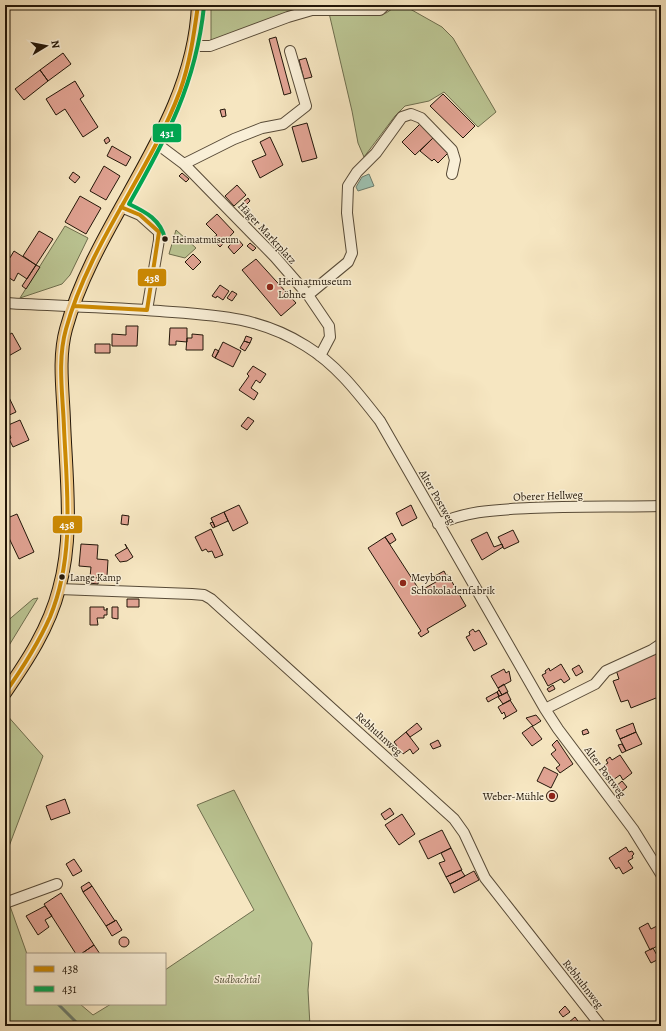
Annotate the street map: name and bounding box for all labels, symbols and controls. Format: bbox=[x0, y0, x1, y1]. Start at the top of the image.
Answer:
north arrow bbox=[26, 26, 66, 66]
text: N bbox=[47, 39, 63, 50]
line badge: 431 bbox=[152, 123, 182, 143]
text: 431 bbox=[160, 126, 174, 141]
street label: Häger Marktplatz bbox=[234, 199, 300, 267]
place label: Heimatmuseum bbox=[172, 233, 240, 246]
marker: Heimatmuseum bbox=[160, 234, 170, 244]
line badge: 438 bbox=[137, 268, 167, 287]
text: 438 bbox=[144, 271, 160, 286]
place label: Heimatmuseum Löhne bbox=[278, 274, 352, 302]
marker: Heimatmuseum Löhne bbox=[265, 282, 275, 292]
street label: Alter Postweg bbox=[415, 466, 459, 528]
street label: Oberer Hellweg bbox=[513, 487, 584, 505]
line badge: 438 bbox=[52, 515, 83, 534]
text: 438 bbox=[59, 518, 75, 533]
place label: Meybona Schokoladenfabrik bbox=[411, 570, 496, 598]
place label: Lange Kamp bbox=[70, 571, 121, 585]
marker: Lange Kamp bbox=[57, 572, 67, 582]
marker: Meybona Schokoladenfabrik bbox=[398, 578, 408, 588]
street label: Rebhuhnweg bbox=[352, 709, 406, 759]
street label: Alter Postweg bbox=[580, 742, 630, 801]
place label: Weber-Mühle bbox=[482, 789, 544, 804]
marker: Weber-Mühle bbox=[547, 791, 557, 801]
legend bbox=[26, 953, 166, 1005]
street label: Rebhuhnweg bbox=[559, 956, 607, 1012]
text: 438 bbox=[62, 961, 78, 977]
park label: Sudbachtal bbox=[214, 972, 260, 987]
text: 431 bbox=[62, 981, 77, 997]

